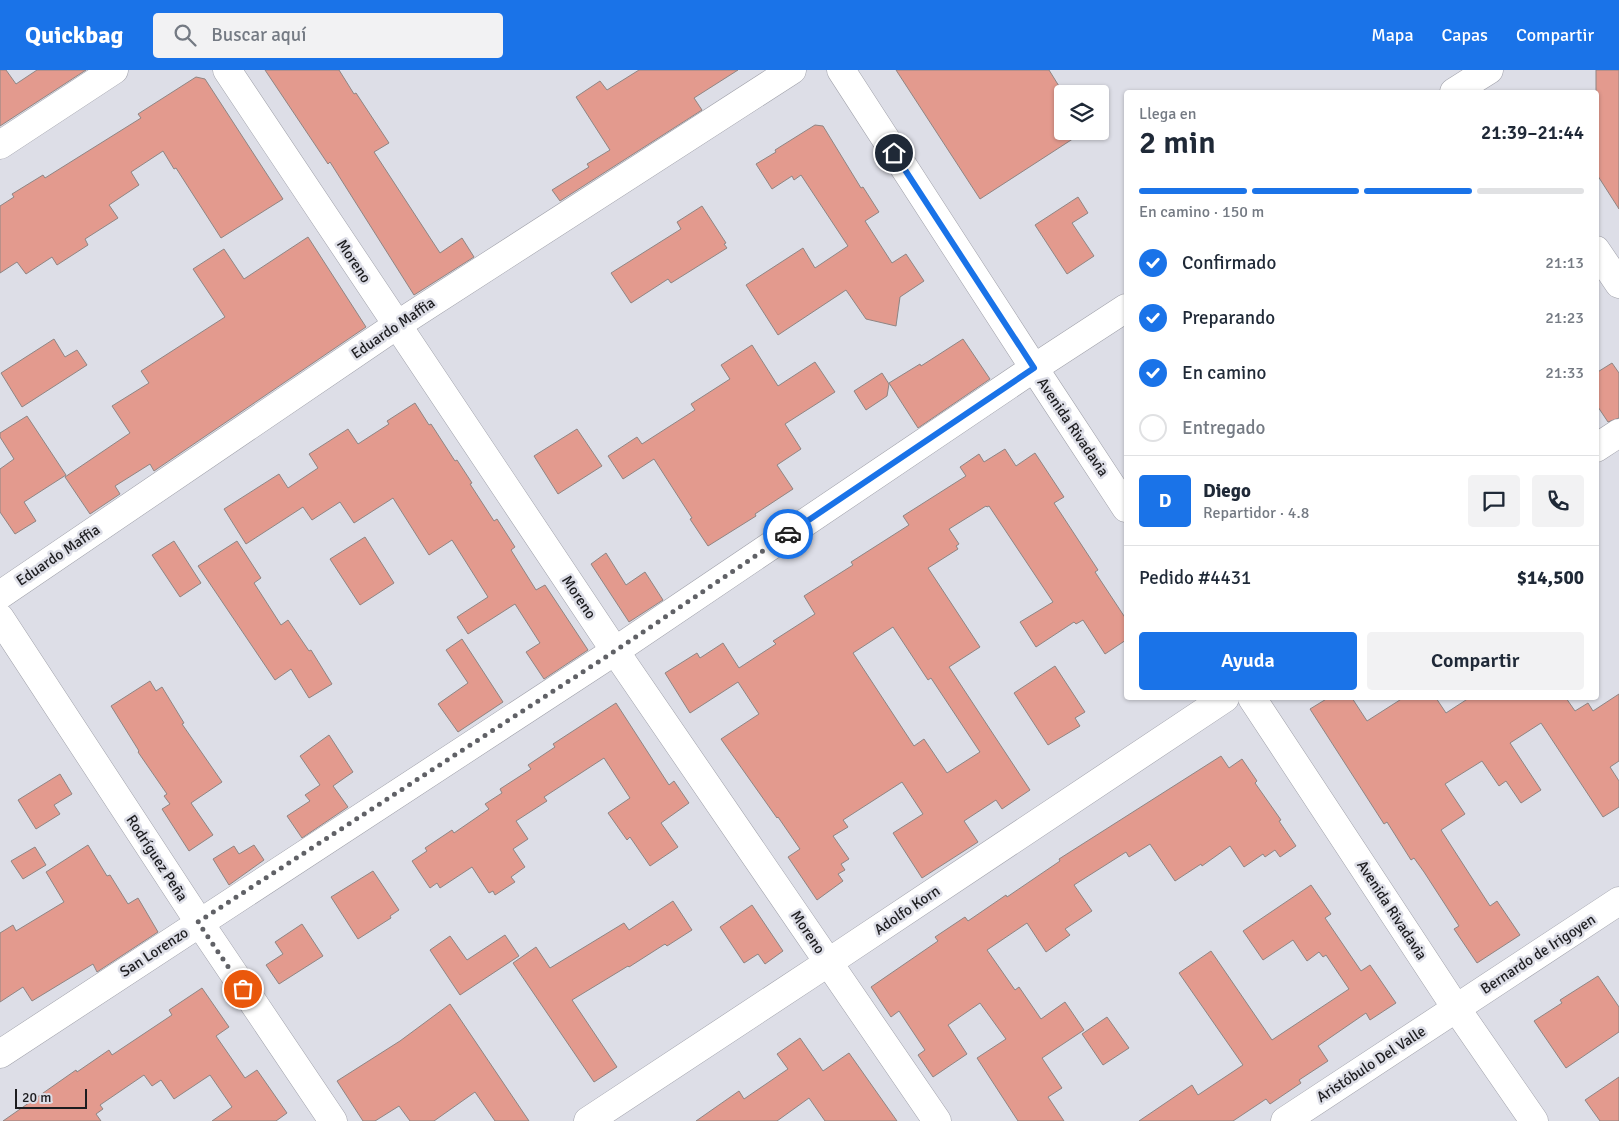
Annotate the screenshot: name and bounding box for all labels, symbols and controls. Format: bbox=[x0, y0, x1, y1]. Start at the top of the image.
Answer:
search box bbox=[153, 13, 503, 58]
text: Quickbag bbox=[25, 20, 123, 50]
icon: search bbox=[171, 21, 199, 49]
text: Buscar aquí bbox=[211, 23, 306, 47]
text: Mapa bbox=[1371, 24, 1414, 46]
text: Capas bbox=[1442, 24, 1488, 46]
text: Compartir bbox=[1516, 24, 1594, 46]
map controls bbox=[1054, 85, 1109, 140]
button: layers bbox=[1054, 85, 1109, 140]
text: Llega en bbox=[1139, 104, 1197, 124]
text: 21:39–21:44 bbox=[1481, 121, 1584, 145]
text: 2 min bbox=[1139, 123, 1216, 162]
pin bbox=[873, 132, 915, 174]
icon: home bbox=[880, 139, 908, 167]
text: En camino · 150 m bbox=[1139, 202, 1264, 222]
street label: Moreno bbox=[333, 236, 375, 286]
icon: check bbox=[1139, 249, 1167, 277]
text: Confirmado bbox=[1182, 251, 1276, 275]
text: 21:13 bbox=[1545, 253, 1584, 273]
street label: Eduardo Maffia bbox=[348, 293, 438, 363]
icon: check bbox=[1139, 304, 1167, 332]
text: Preparando bbox=[1182, 306, 1275, 330]
text: 21:23 bbox=[1545, 308, 1584, 328]
icon: check bbox=[1139, 359, 1167, 387]
text: En camino bbox=[1182, 361, 1266, 385]
text: 21:33 bbox=[1545, 363, 1584, 383]
street label: Avenida Rivadavia bbox=[1033, 374, 1113, 480]
text: Entregado bbox=[1182, 416, 1265, 440]
button: chat bbox=[1468, 475, 1520, 527]
button: phone bbox=[1532, 475, 1584, 527]
text: Diego bbox=[1203, 479, 1251, 503]
text: D bbox=[1159, 489, 1171, 513]
text: Repartidor · 4.8 bbox=[1203, 503, 1309, 523]
courier bbox=[763, 509, 813, 559]
street label: Eduardo Maffia bbox=[13, 520, 103, 590]
icon: car bbox=[774, 520, 802, 548]
text: Pedido #4431 bbox=[1139, 566, 1251, 590]
text: $14,500 bbox=[1517, 566, 1584, 590]
street label: Moreno bbox=[558, 572, 600, 622]
button: Ayuda bbox=[1139, 632, 1357, 690]
button: Compartir bbox=[1367, 632, 1584, 690]
street label: Rodríguez Peña bbox=[122, 811, 192, 905]
street label: Avenida Rivadavia bbox=[1353, 857, 1431, 963]
street label: Adolfo Korn bbox=[871, 881, 943, 939]
street label: Moreno bbox=[787, 907, 829, 957]
street label: Bernardo de Irigoyen bbox=[1477, 910, 1599, 998]
street label: San Lorenzo bbox=[116, 923, 192, 981]
pin bbox=[222, 968, 264, 1010]
icon: bag bbox=[229, 975, 257, 1003]
street label: Aristóbulo Del Valle bbox=[1313, 1022, 1429, 1106]
scale bar bbox=[15, 1086, 88, 1109]
text: 20 m bbox=[22, 1089, 51, 1106]

